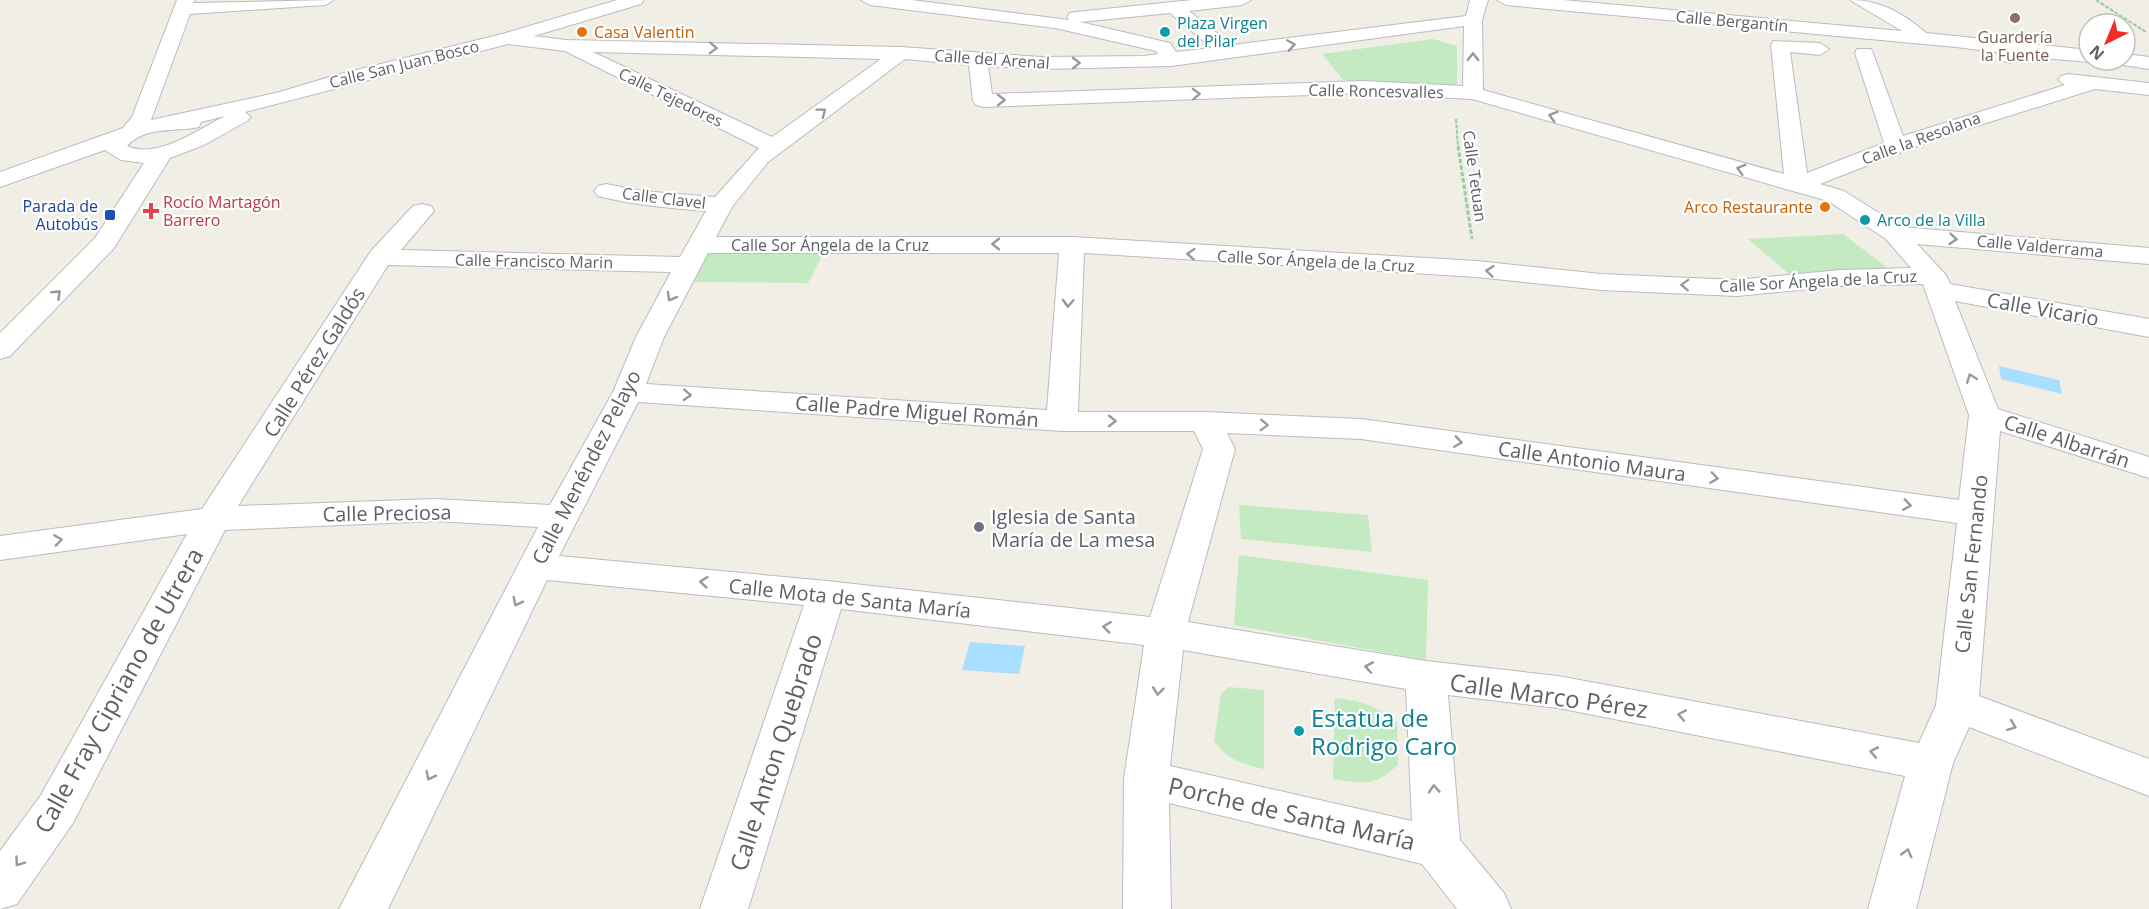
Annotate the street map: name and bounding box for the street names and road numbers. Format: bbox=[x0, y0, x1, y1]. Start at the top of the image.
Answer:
street label: Calle Bergantín bbox=[1675, 5, 1789, 37]
street label: Calle San Juan Bosco bbox=[327, 35, 481, 93]
street label: Calle del Arenal bbox=[934, 44, 1050, 74]
street label: Calle Tejedores bbox=[615, 62, 727, 132]
street label: Calle Roncesvalles bbox=[1308, 79, 1444, 103]
street label: Calle la Resolana bbox=[1858, 106, 1984, 170]
street label: Calle Tetuan bbox=[1458, 129, 1492, 223]
street label: Calle Clavel bbox=[621, 182, 707, 214]
street label: Calle Valderrama bbox=[1976, 230, 2104, 262]
street label: Calle Sor Ángela de la Cruz bbox=[731, 234, 929, 256]
street label: Calle Sor Ángela de la Cruz bbox=[1217, 245, 1415, 277]
street label: Calle Francisco Marin bbox=[455, 249, 613, 273]
street label: Calle Sor Ángela de la Cruz bbox=[1719, 265, 1917, 297]
street label: Calle Pérez Galdós bbox=[257, 282, 371, 442]
street label: Calle Vicario bbox=[1985, 286, 2101, 332]
street label: Calle Menéndez Pelayo bbox=[525, 365, 647, 569]
street label: Calle Padre Miguel Román bbox=[794, 389, 1040, 433]
street label: Calle Albarrán bbox=[2001, 408, 2133, 474]
street label: Calle Antonio Maura bbox=[1496, 434, 1688, 488]
street label: Calle San Fernando bbox=[1948, 473, 1994, 655]
street label: Calle Preciosa bbox=[322, 498, 452, 528]
street label: Calle Fray Cipriano de Utrera bbox=[26, 541, 210, 839]
street label: Calle Mota de Santa María bbox=[727, 572, 973, 624]
street label: Calle Anton Quebrado bbox=[721, 629, 829, 875]
street label: Calle Marco Pérez bbox=[1448, 665, 1650, 725]
street label: Porche de Santa María bbox=[1165, 769, 1419, 857]

